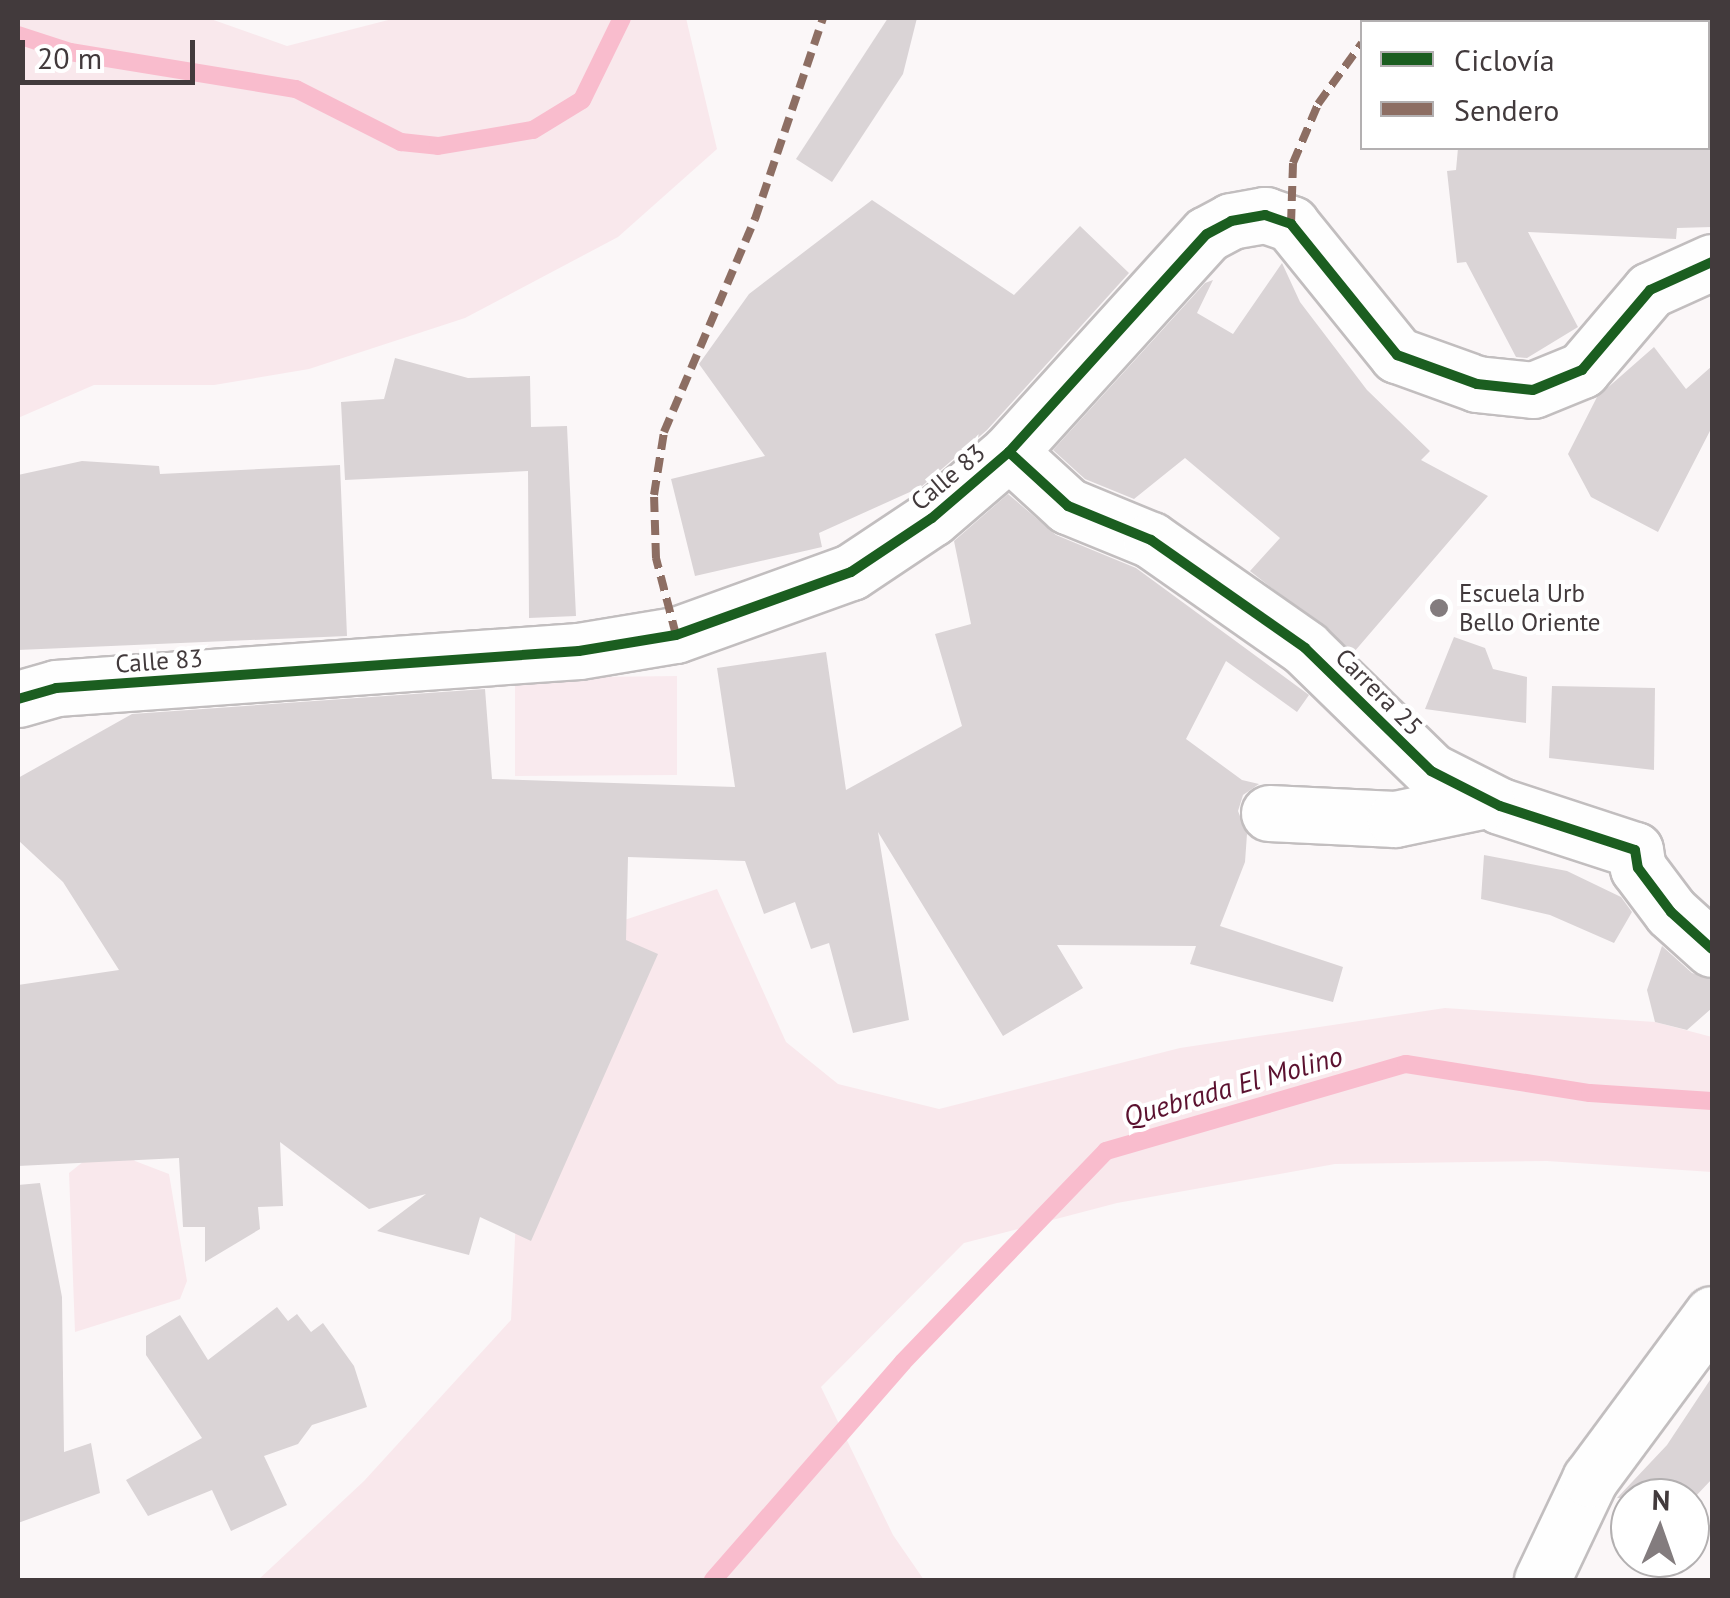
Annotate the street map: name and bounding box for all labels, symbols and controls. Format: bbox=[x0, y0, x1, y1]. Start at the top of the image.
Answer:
scale bar bbox=[25, 20, 200, 82]
legend bbox=[1360, 20, 1710, 150]
text: 20 m bbox=[37, 38, 102, 77]
text: Ciclovía bbox=[1454, 40, 1555, 79]
text: Sendero bbox=[1454, 90, 1559, 129]
street label: Calle 83 bbox=[905, 437, 991, 517]
place label: Escuela Urb Bello Oriente bbox=[1459, 579, 1601, 638]
marker: Escuela Urb Bello Oriente bbox=[1428, 597, 1450, 619]
street label: Carrera 25 bbox=[1329, 642, 1429, 742]
street label: Calle 83 bbox=[114, 643, 204, 679]
water label: Quebrada El Molino bbox=[1120, 1039, 1346, 1133]
north arrow bbox=[1610, 1478, 1710, 1578]
text: N bbox=[1651, 1481, 1671, 1518]

